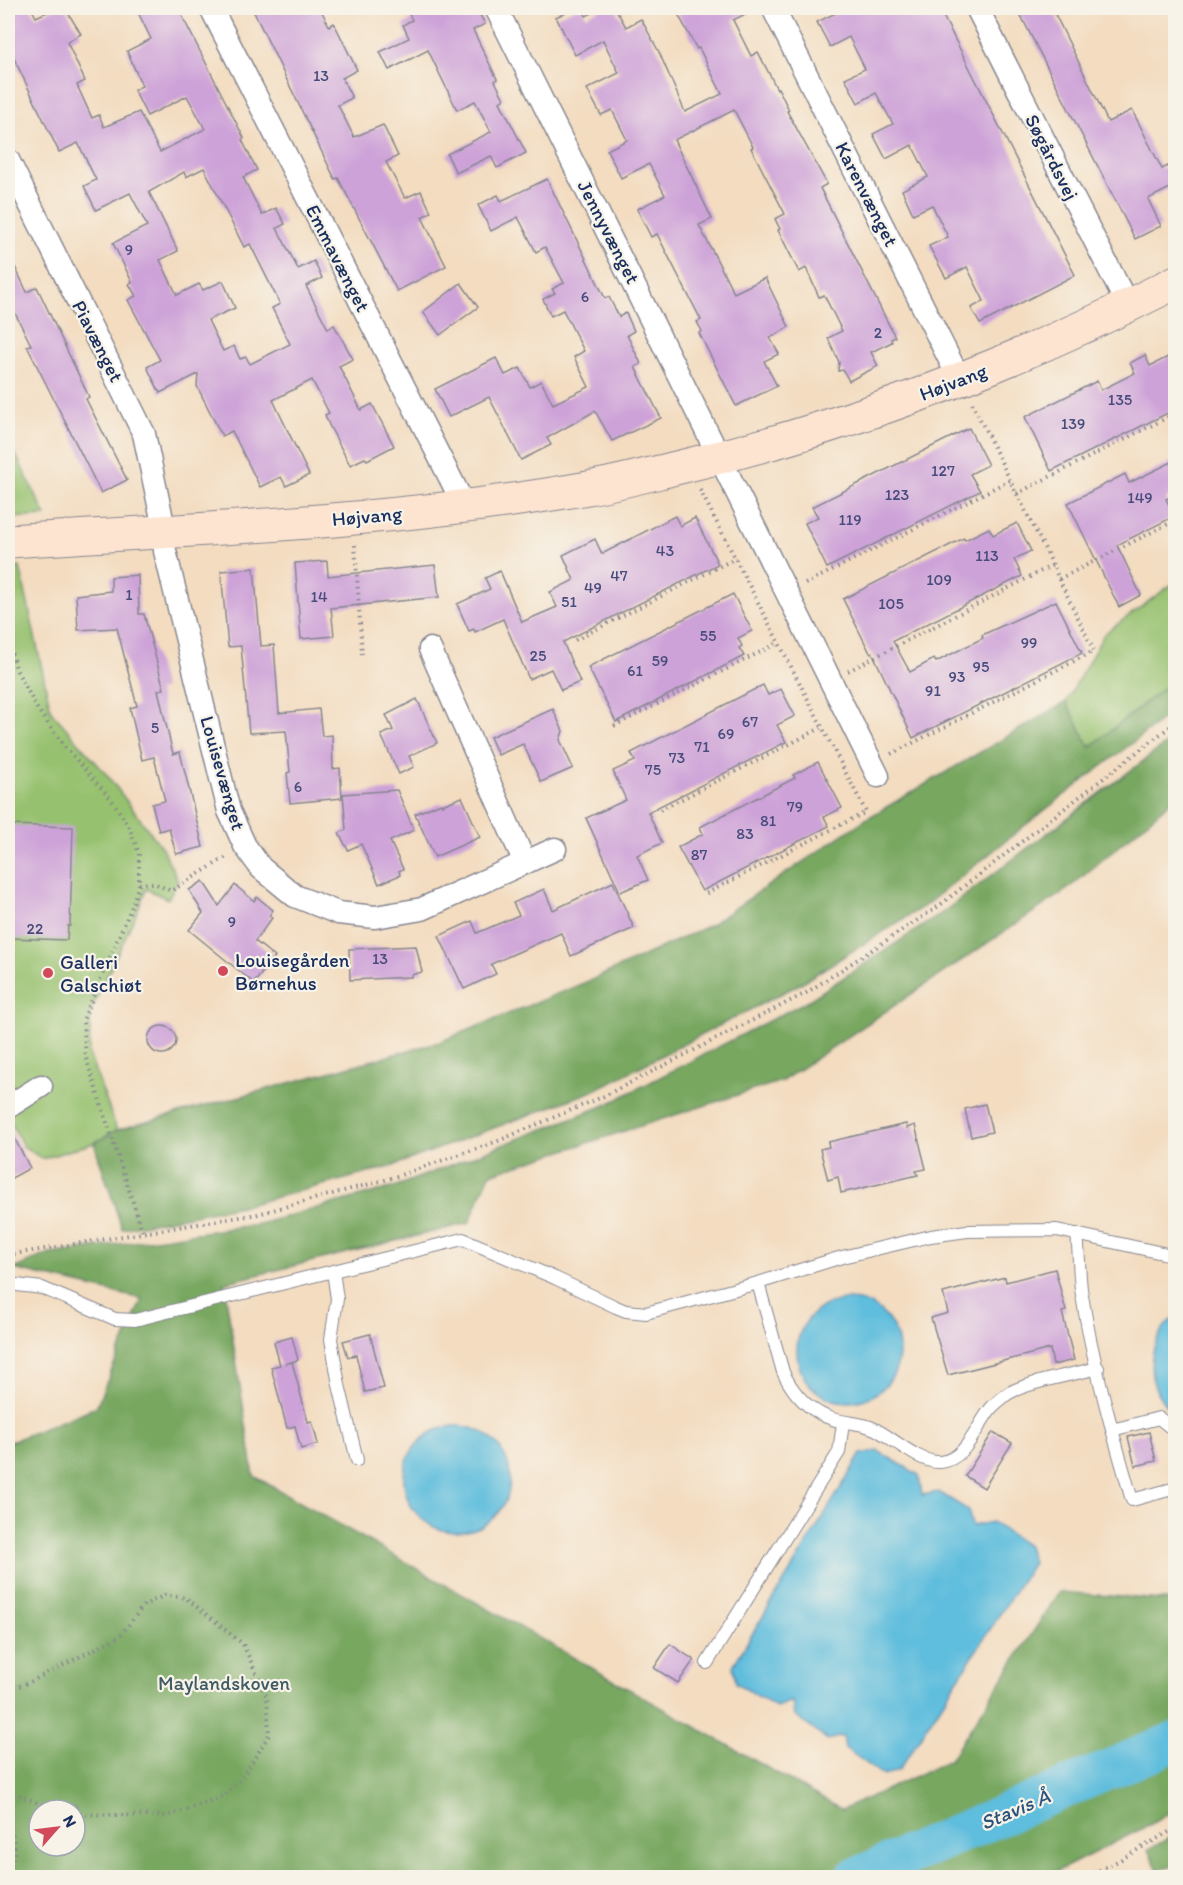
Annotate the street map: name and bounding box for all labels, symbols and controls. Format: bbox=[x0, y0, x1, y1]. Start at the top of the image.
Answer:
house number: 13 bbox=[313, 66, 329, 85]
street label: Søgårdsvej bbox=[1020, 110, 1084, 204]
street label: Karenvænget bbox=[830, 138, 904, 250]
street label: Jennyvænget bbox=[573, 176, 645, 288]
street label: Emmavænget bbox=[301, 200, 375, 316]
house number: 9 bbox=[125, 240, 133, 259]
house number: 6 bbox=[581, 287, 589, 306]
street label: Piavænget bbox=[67, 296, 129, 386]
house number: 2 bbox=[874, 323, 883, 342]
street label: Højvang bbox=[916, 358, 991, 406]
house number: 135 bbox=[1108, 390, 1132, 409]
house number: 139 bbox=[1061, 414, 1085, 433]
house number: 127 bbox=[931, 461, 955, 480]
house number: 123 bbox=[885, 485, 910, 504]
house number: 149 bbox=[1127, 488, 1153, 507]
street label: Højvang bbox=[331, 501, 404, 531]
house number: 119 bbox=[838, 510, 862, 529]
house number: 43 bbox=[656, 541, 674, 560]
house number: 113 bbox=[975, 546, 999, 565]
house number: 47 bbox=[610, 566, 628, 585]
house number: 109 bbox=[926, 570, 952, 589]
house number: 49 bbox=[584, 578, 602, 597]
house number: 1 bbox=[125, 585, 133, 604]
house number: 14 bbox=[310, 587, 328, 606]
house number: 51 bbox=[561, 592, 577, 611]
house number: 105 bbox=[878, 594, 904, 613]
house number: 55 bbox=[700, 626, 716, 645]
house number: 99 bbox=[1021, 633, 1037, 652]
house number: 25 bbox=[530, 646, 546, 665]
house number: 59 bbox=[652, 651, 668, 670]
house number: 95 bbox=[973, 657, 989, 676]
house number: 61 bbox=[627, 661, 644, 680]
house number: 93 bbox=[948, 667, 966, 686]
house number: 91 bbox=[925, 681, 941, 700]
house number: 67 bbox=[742, 712, 758, 731]
street label: Louisevænget bbox=[195, 713, 251, 833]
house number: 5 bbox=[151, 718, 159, 737]
house number: 69 bbox=[718, 724, 734, 743]
house number: 71 bbox=[694, 737, 710, 756]
house number: 73 bbox=[669, 748, 686, 767]
house number: 75 bbox=[645, 760, 661, 779]
house number: 6 bbox=[294, 777, 302, 796]
house number: 79 bbox=[787, 797, 803, 816]
house number: 81 bbox=[760, 811, 777, 830]
house number: 83 bbox=[736, 824, 754, 843]
house number: 87 bbox=[691, 845, 707, 864]
house number: 9 bbox=[228, 912, 236, 931]
house number: 22 bbox=[27, 919, 44, 938]
place label: Louisegården Børnehus bbox=[235, 948, 350, 995]
house number: 13 bbox=[372, 949, 388, 968]
place label: Galleri Galschiøt bbox=[60, 950, 142, 997]
marker: Louisegården Børnehus bbox=[216, 964, 230, 978]
marker: Galleri Galschiøt bbox=[41, 966, 55, 980]
park label: Maylandskoven bbox=[158, 1671, 290, 1695]
water label: Stavis Å bbox=[976, 1783, 1054, 1835]
north arrow bbox=[27, 1798, 87, 1858]
text: N bbox=[59, 1812, 81, 1830]

